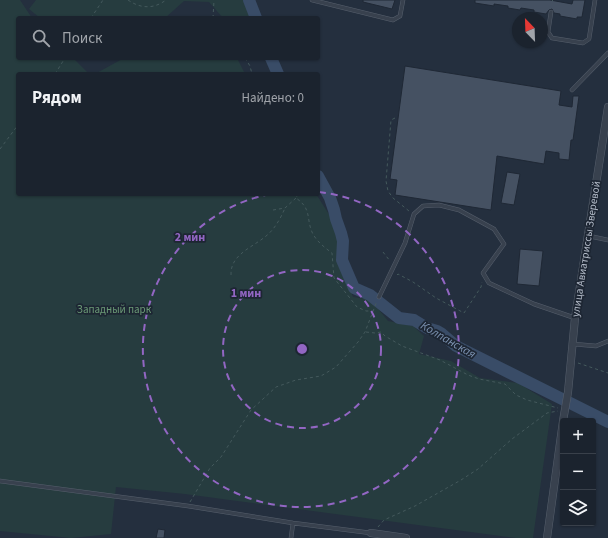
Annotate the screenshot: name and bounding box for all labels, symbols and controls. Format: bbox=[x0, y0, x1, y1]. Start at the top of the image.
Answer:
north arrow bbox=[512, 12, 548, 48]
search box bbox=[16, 16, 320, 60]
icon: search bbox=[30, 27, 52, 49]
text: Поиск bbox=[62, 28, 103, 49]
text: Рядом bbox=[32, 86, 82, 110]
text: Найдено: 0 bbox=[242, 89, 304, 107]
street label: улица Авиатриссы Зверевой bbox=[568, 180, 604, 318]
text: 2 мин bbox=[175, 229, 205, 246]
text: 1 мин bbox=[231, 285, 261, 302]
park label: Западный парк bbox=[77, 302, 152, 317]
water label: Колпанская bbox=[417, 317, 479, 363]
centre of rings bbox=[295, 342, 309, 356]
map controls bbox=[560, 418, 596, 526]
button: + bbox=[560, 418, 596, 454]
button: − bbox=[560, 454, 596, 490]
button: layers bbox=[560, 490, 596, 526]

